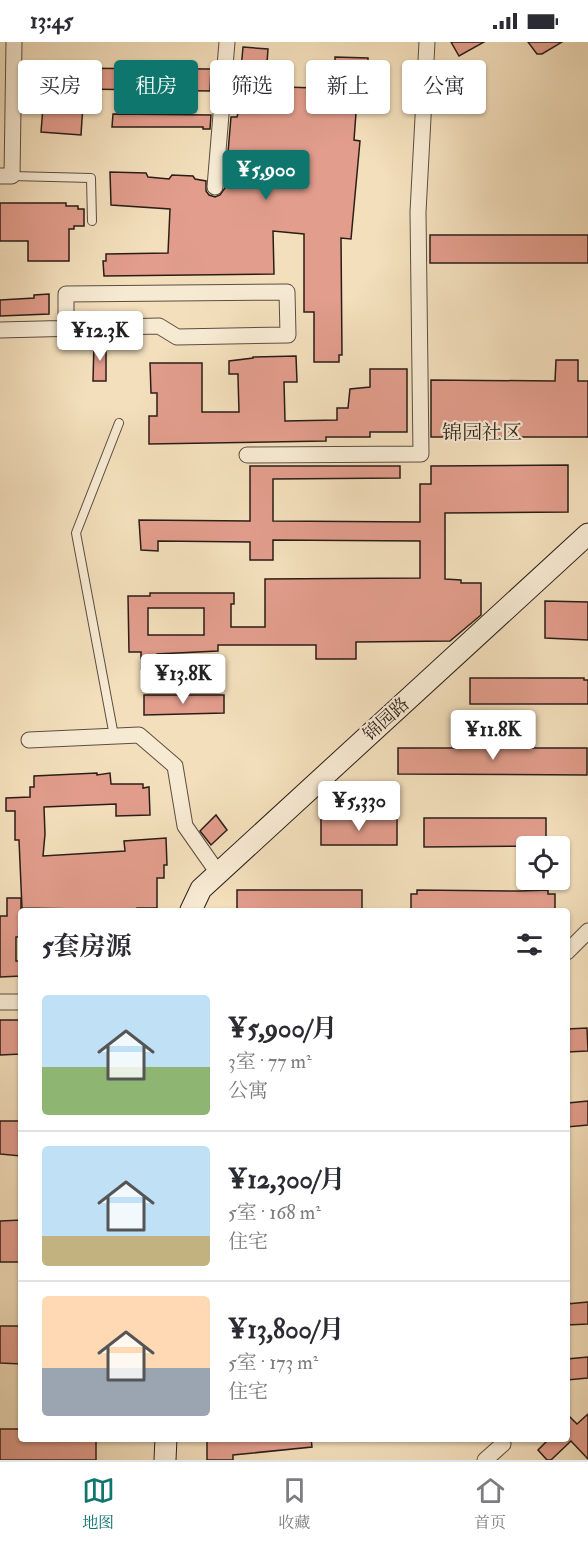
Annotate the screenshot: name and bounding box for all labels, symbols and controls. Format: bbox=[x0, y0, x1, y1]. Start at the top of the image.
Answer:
text: 13:45 bbox=[30, 7, 73, 35]
chip: 买房 bbox=[18, 60, 102, 114]
chip: 租房 bbox=[114, 60, 198, 114]
chip: 筛选 bbox=[210, 60, 294, 114]
chip: 新上 bbox=[306, 60, 390, 114]
chip: 公寓 bbox=[402, 60, 486, 114]
pin: ¥5,900 bbox=[217, 150, 315, 201]
text: ¥5,900 bbox=[236, 157, 296, 182]
pin: ¥12.3K bbox=[51, 311, 149, 362]
text: ¥12.3K bbox=[71, 318, 129, 343]
district label: 锦园社区 bbox=[442, 420, 522, 445]
pin: ¥13.8K bbox=[134, 654, 232, 705]
text: ¥13.8K bbox=[154, 661, 212, 686]
street label: 锦园路 bbox=[359, 693, 414, 746]
pin: ¥11.8K bbox=[444, 710, 542, 761]
text: ¥11.8K bbox=[465, 717, 521, 742]
pin: ¥5,330 bbox=[310, 781, 408, 832]
text: ¥5,330 bbox=[332, 788, 386, 813]
map controls bbox=[516, 836, 570, 890]
button: locate bbox=[516, 836, 570, 890]
icon: filters bbox=[513, 928, 546, 961]
text: 5套房源 bbox=[42, 931, 131, 963]
text: ¥5,900/月 bbox=[228, 1013, 337, 1045]
icon: home bbox=[90, 1019, 162, 1091]
text: 3室 · 77 m² bbox=[228, 1049, 312, 1074]
text: 公寓 bbox=[228, 1078, 268, 1103]
text: ¥12,300/月 bbox=[228, 1164, 346, 1196]
icon: home bbox=[90, 1170, 162, 1242]
text: 5室 · 168 m² bbox=[228, 1200, 321, 1225]
text: 住宅 bbox=[228, 1229, 268, 1254]
text: ¥13,800/月 bbox=[228, 1314, 345, 1346]
icon: home bbox=[90, 1320, 162, 1392]
text: 5室 · 173 m² bbox=[228, 1350, 319, 1375]
text: 住宅 bbox=[228, 1379, 268, 1404]
tab: 地图 bbox=[82, 1474, 115, 1533]
tab: 收藏 bbox=[278, 1474, 311, 1533]
tab: 首页 bbox=[474, 1474, 507, 1533]

